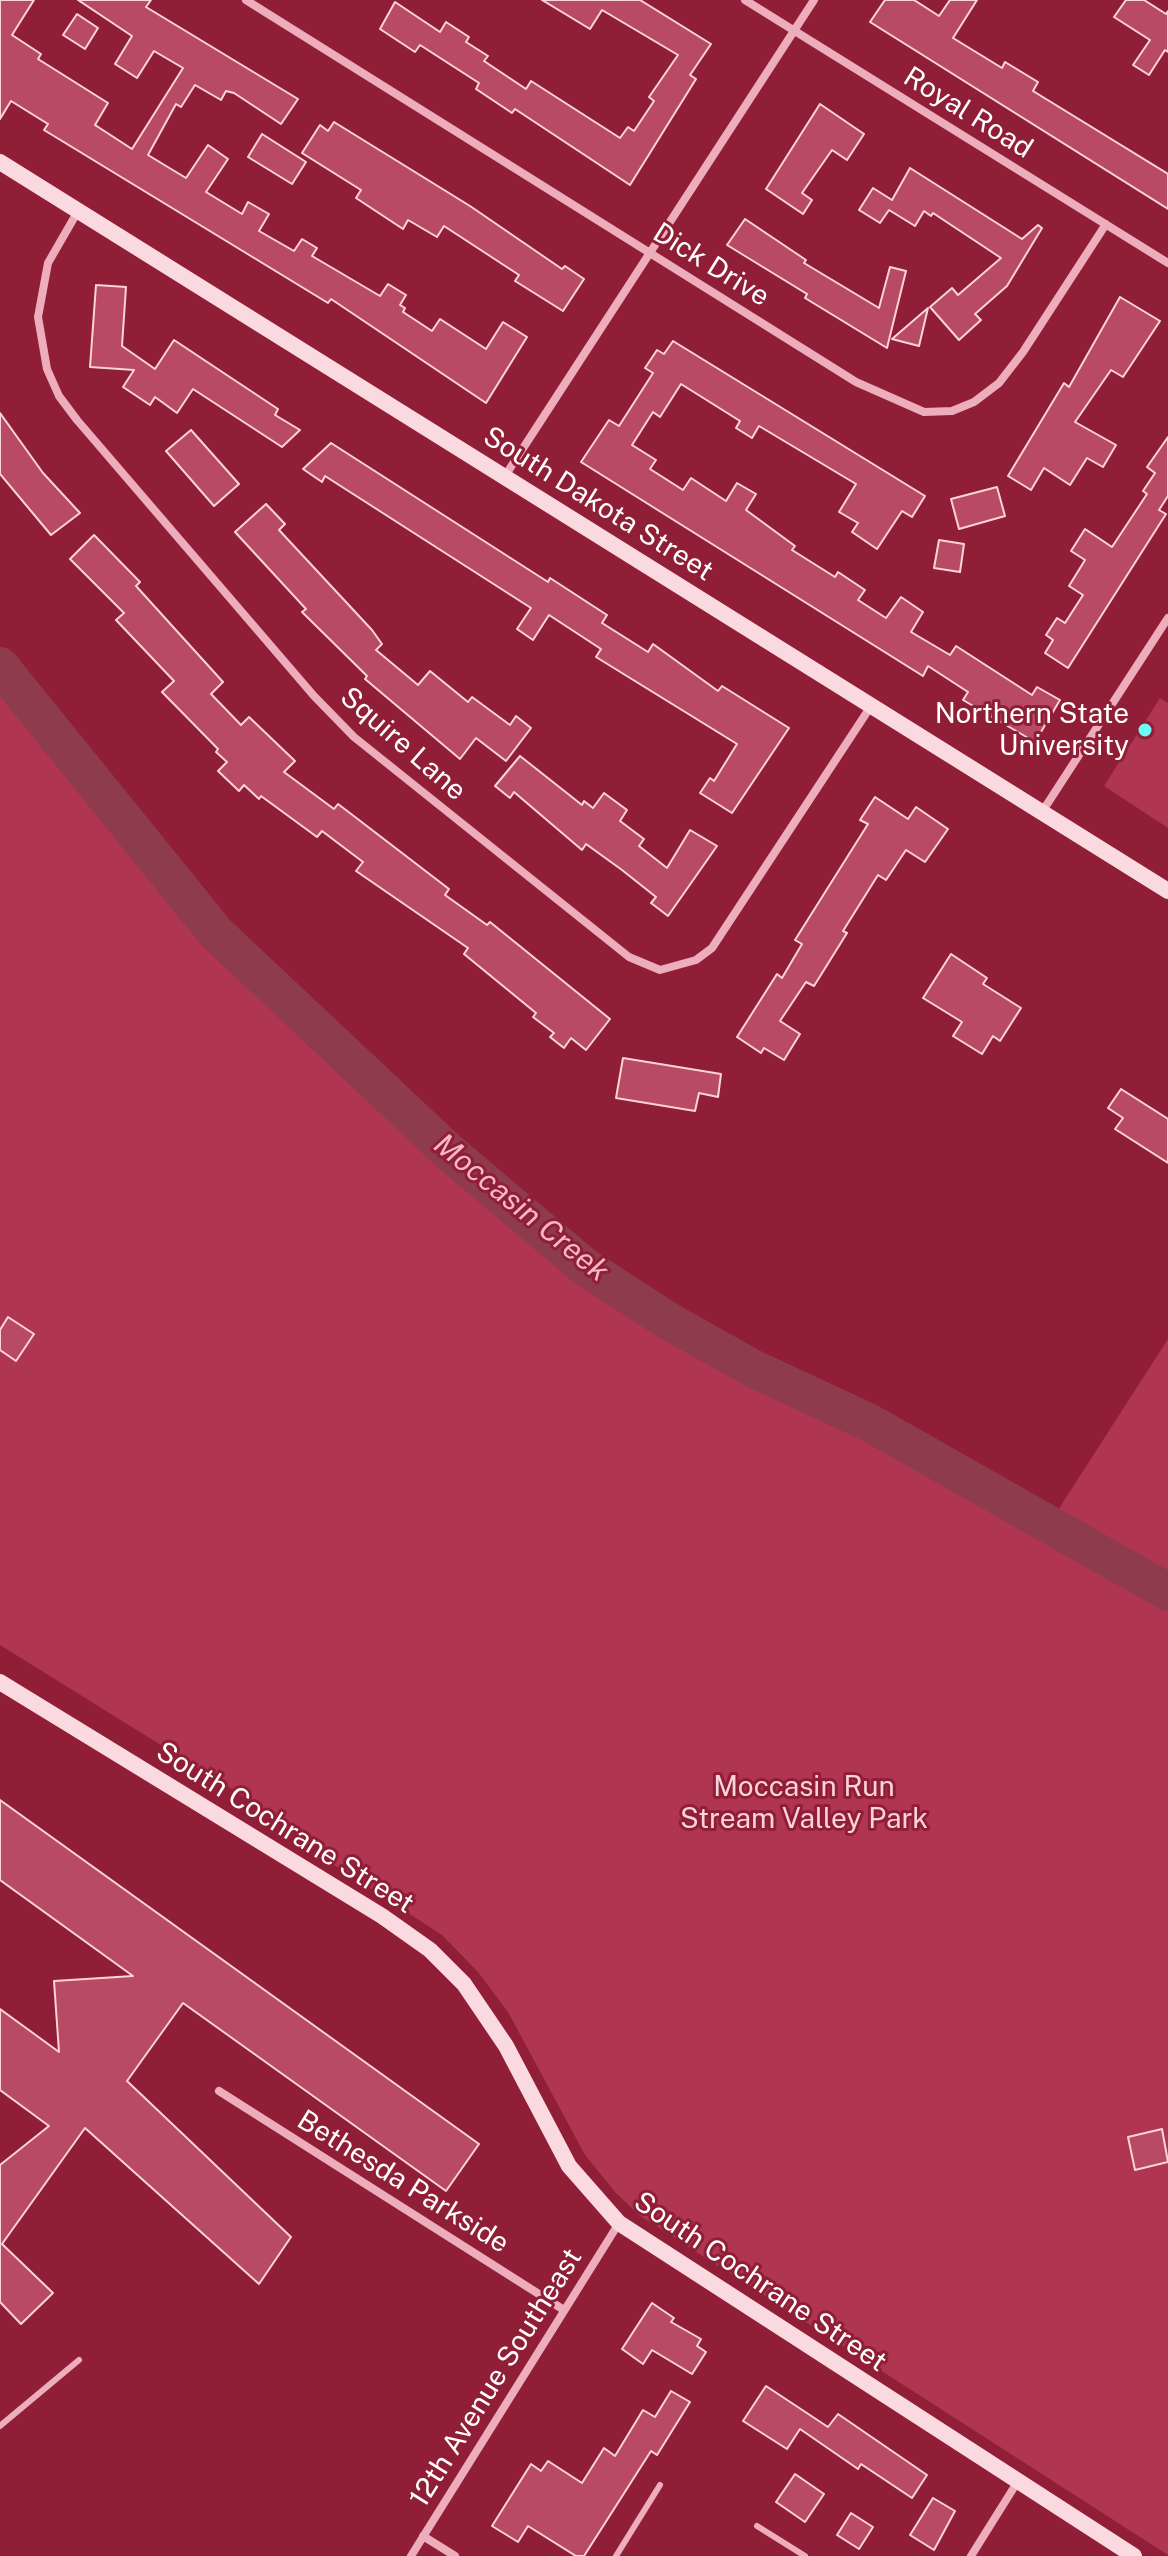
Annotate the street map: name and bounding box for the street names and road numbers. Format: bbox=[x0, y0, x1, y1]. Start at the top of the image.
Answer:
street label: Royal Road bbox=[897, 60, 1039, 166]
street label: Dick Drive bbox=[647, 216, 775, 314]
street label: South Dakota Street bbox=[477, 420, 719, 588]
street label: Squire Lane bbox=[333, 680, 473, 808]
street label: South Cochrane Street bbox=[150, 1735, 420, 1921]
street label: Bethesda Parkside bbox=[291, 2103, 515, 2261]
street label: South Cochrane Street bbox=[627, 2185, 893, 2379]
street label: 12th Avenue Southeast bbox=[403, 2243, 589, 2513]

